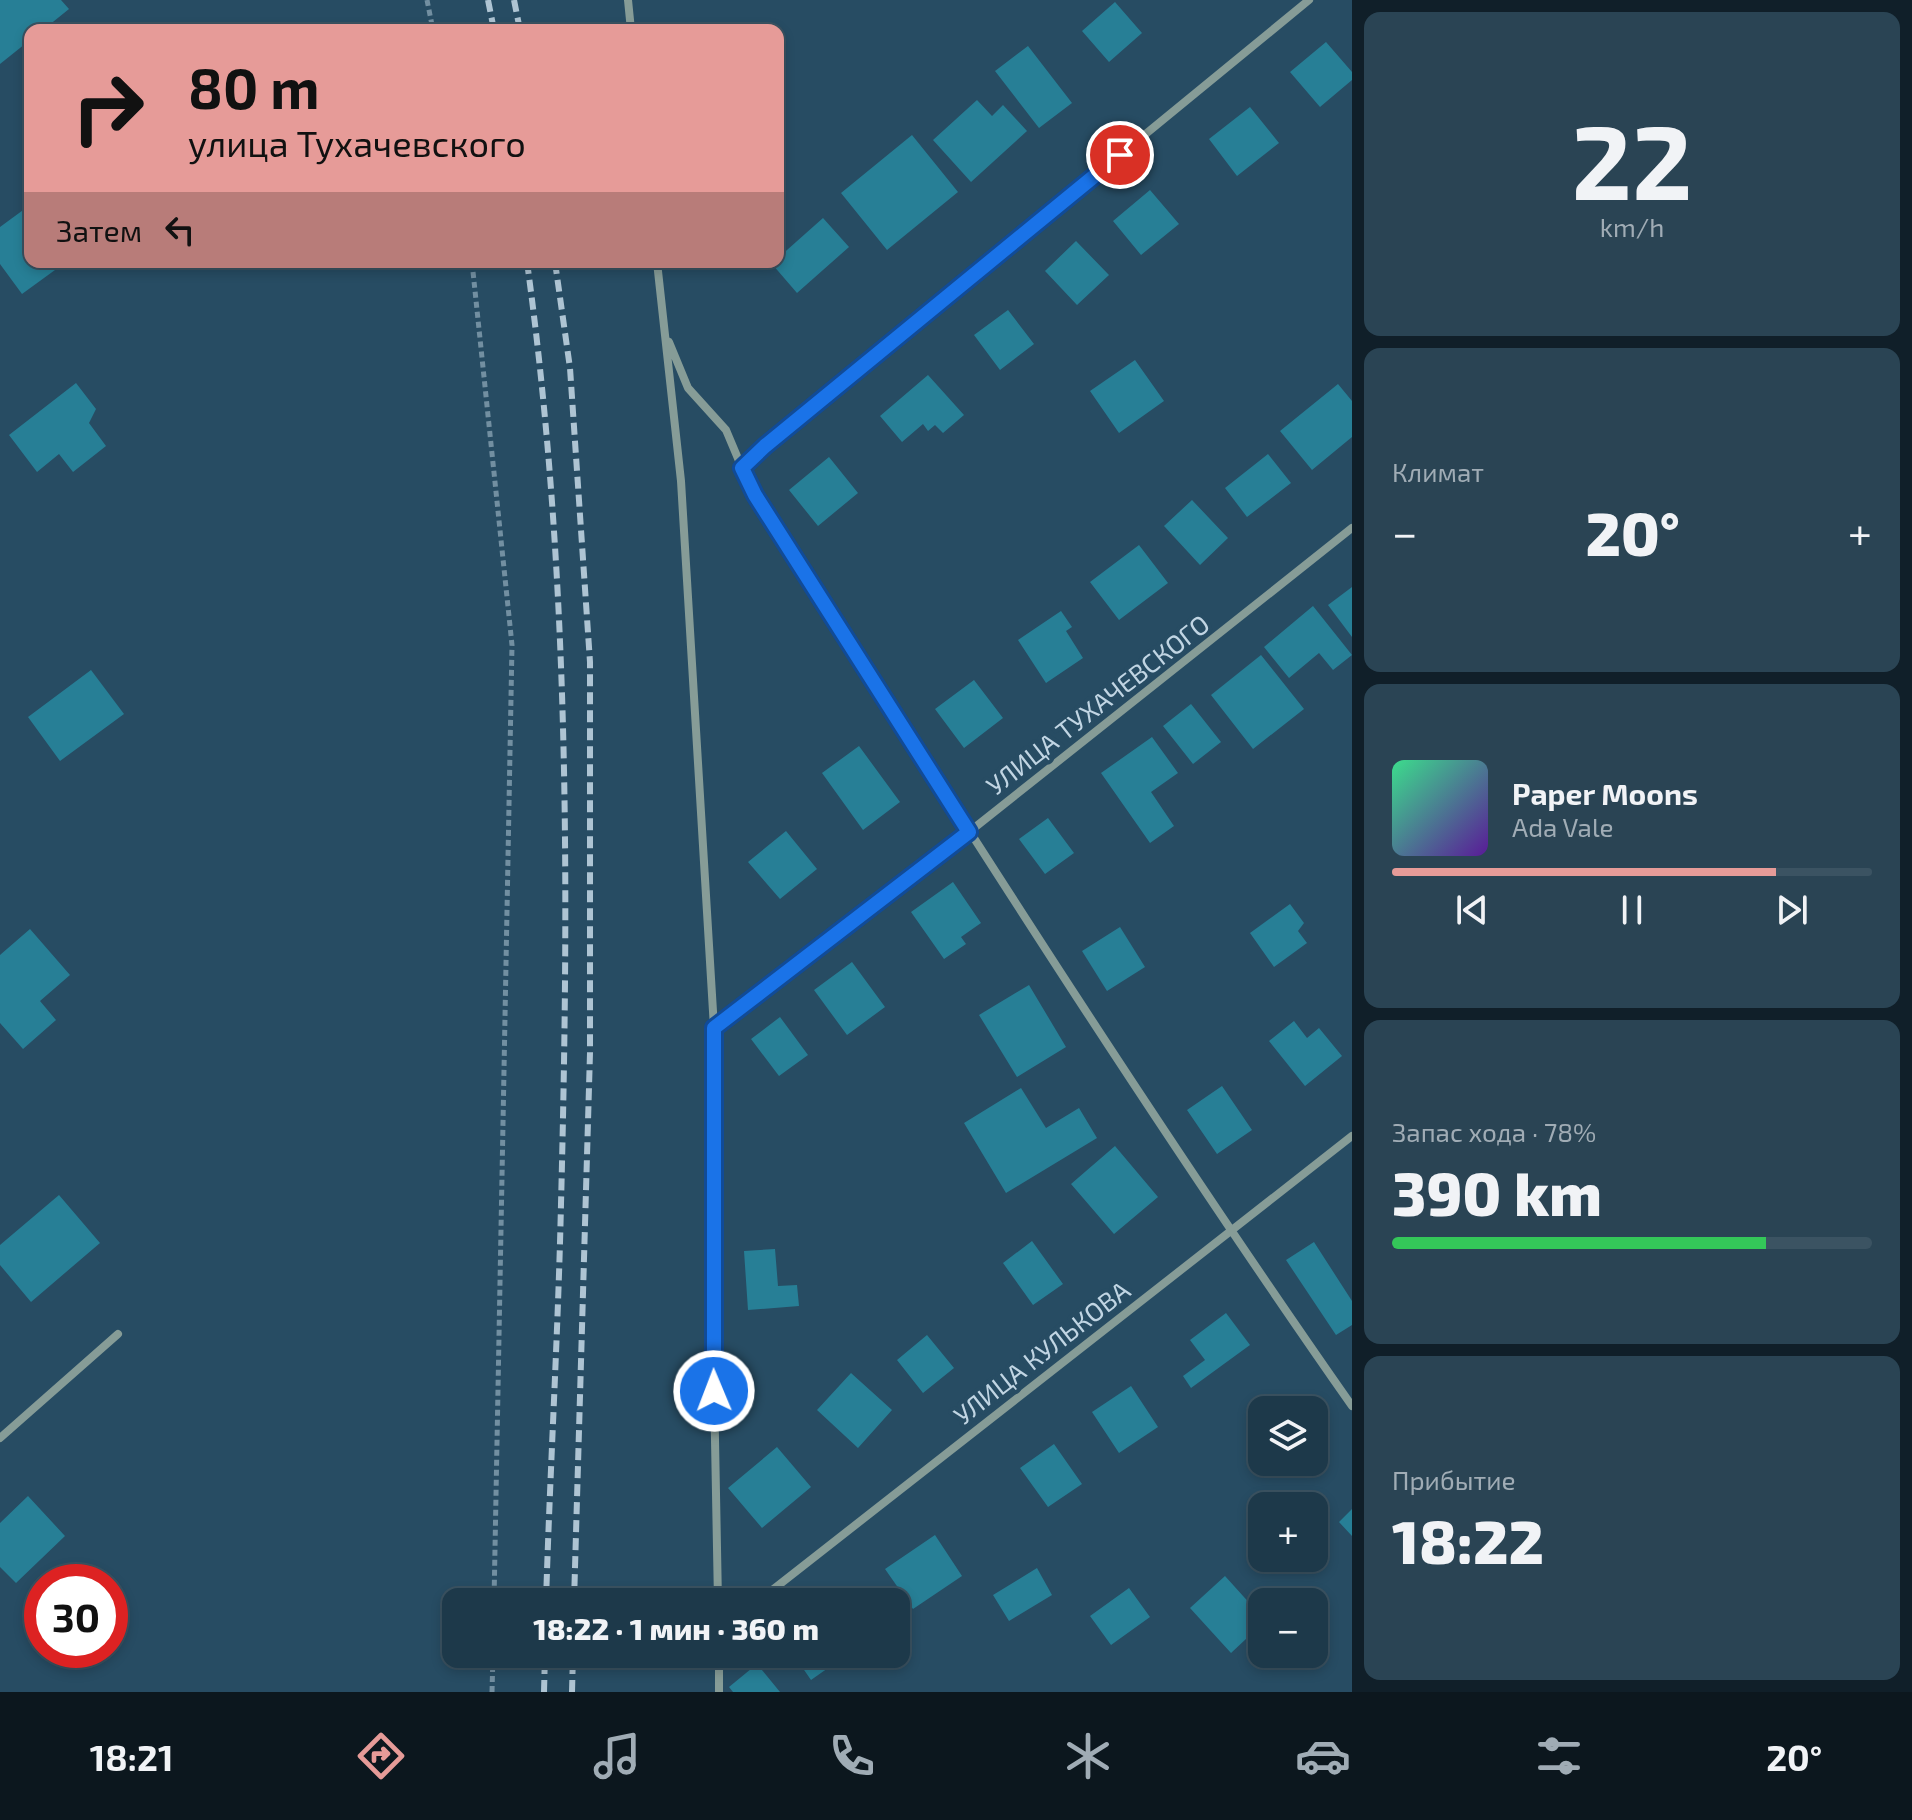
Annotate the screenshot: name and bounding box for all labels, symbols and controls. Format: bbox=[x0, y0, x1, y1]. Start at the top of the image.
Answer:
text: 80 m bbox=[188, 53, 320, 120]
icon: right bbox=[56, 56, 160, 160]
text: 22 bbox=[1572, 96, 1692, 221]
text: улица Тухачевского bbox=[188, 121, 526, 164]
pin bbox=[1086, 121, 1154, 189]
icon: arrive bbox=[1098, 133, 1142, 177]
icon: left bbox=[158, 208, 202, 252]
text: km/h bbox=[1600, 211, 1664, 242]
text: Затем bbox=[56, 212, 142, 248]
text: Климат bbox=[1392, 456, 1484, 487]
text: 20° bbox=[1586, 496, 1680, 568]
text: − bbox=[1392, 505, 1418, 558]
text: + bbox=[1848, 505, 1872, 558]
street label: УЛИЦА ТУХАЧЕВСКОГО bbox=[979, 607, 1215, 800]
text: Paper Moons bbox=[1512, 775, 1698, 811]
text: Ada Vale bbox=[1512, 811, 1614, 842]
icon: previous bbox=[1450, 888, 1494, 932]
icon: pause bbox=[1610, 888, 1654, 932]
icon: next bbox=[1770, 888, 1814, 932]
text: Запас хода · 78% bbox=[1392, 1116, 1596, 1147]
text: 390 km bbox=[1392, 1156, 1602, 1228]
street label: УЛИЦА КУЛЬКОВА bbox=[947, 1273, 1135, 1430]
position arrow bbox=[672, 1349, 756, 1433]
map controls bbox=[1248, 1396, 1328, 1668]
button: layers bbox=[1248, 1396, 1328, 1476]
text: Прибытие bbox=[1392, 1464, 1516, 1495]
button: + bbox=[1248, 1492, 1328, 1572]
text: 18:22 bbox=[1392, 1504, 1544, 1576]
speed limit sign: 30 bbox=[24, 1564, 128, 1668]
button: − bbox=[1248, 1588, 1328, 1668]
text: 18:22 · 1 мин · 360 m bbox=[533, 1610, 819, 1646]
icon: directions bbox=[353, 1728, 409, 1784]
icon: music bbox=[589, 1728, 645, 1784]
icon: phone bbox=[824, 1728, 880, 1784]
icon: climate bbox=[1060, 1728, 1116, 1784]
icon: car bbox=[1295, 1728, 1351, 1784]
icon: filters bbox=[1531, 1728, 1587, 1784]
text: 18:21 bbox=[90, 1735, 173, 1778]
text: 20° bbox=[1766, 1735, 1822, 1778]

